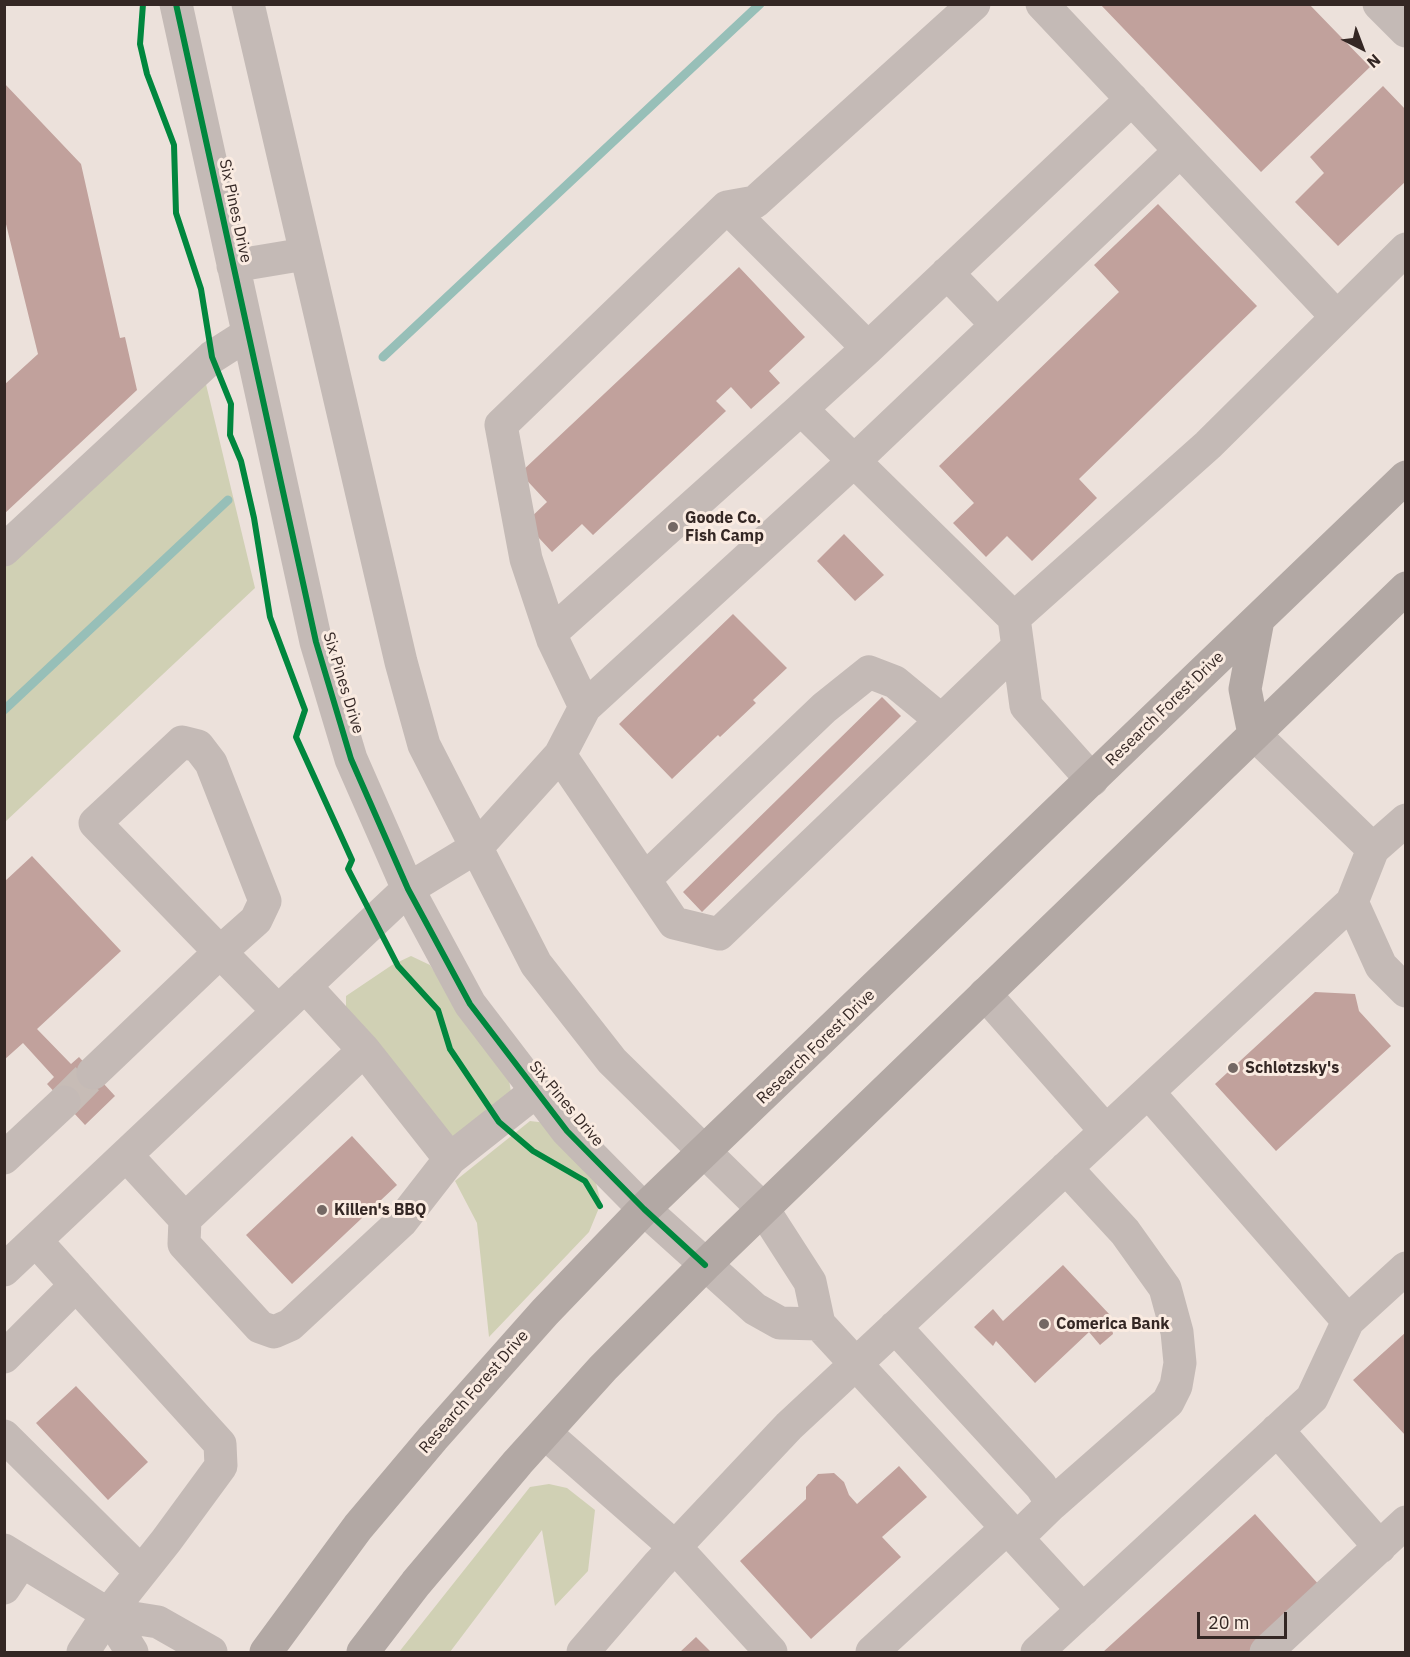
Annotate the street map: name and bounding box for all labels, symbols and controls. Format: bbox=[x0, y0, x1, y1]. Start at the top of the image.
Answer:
north arrow bbox=[1332, 18, 1392, 78]
text: N bbox=[1363, 50, 1385, 73]
street label: Six Pines Drive bbox=[215, 157, 255, 265]
place label: Goode Co. Fish Camp bbox=[685, 508, 764, 546]
marker: Goode Co. Fish Camp bbox=[666, 520, 680, 534]
street label: Six Pines Drive bbox=[318, 630, 368, 736]
street label: Research Forest Drive bbox=[1102, 648, 1228, 770]
street label: Research Forest Drive bbox=[753, 986, 879, 1108]
street label: Six Pines Drive bbox=[525, 1057, 607, 1151]
place label: Schlotzsky's bbox=[1245, 1058, 1339, 1078]
marker: Schlotzsky's bbox=[1226, 1061, 1240, 1075]
place label: Killen's BBQ bbox=[334, 1200, 426, 1220]
marker: Killen's BBQ bbox=[315, 1203, 329, 1217]
place label: Comerica Bank bbox=[1056, 1314, 1169, 1334]
marker: Comerica Bank bbox=[1037, 1317, 1051, 1331]
street label: Research Forest Drive bbox=[415, 1326, 533, 1458]
scale bar bbox=[1200, 1600, 1290, 1638]
text: 20 m bbox=[1208, 1611, 1250, 1634]

